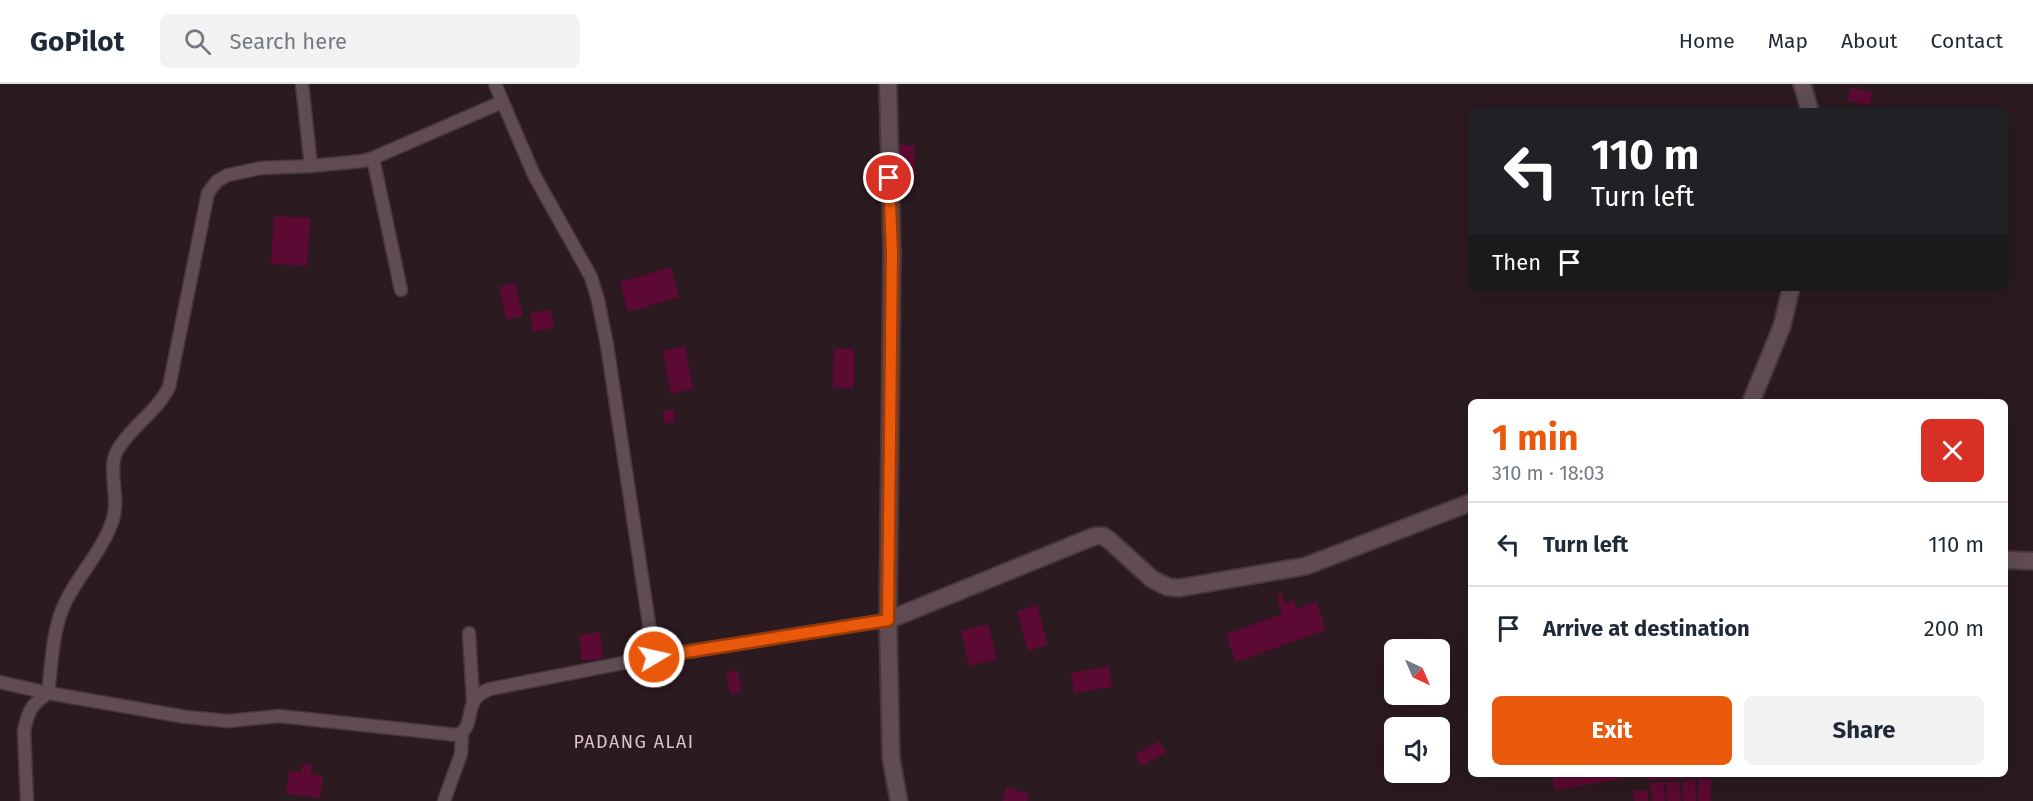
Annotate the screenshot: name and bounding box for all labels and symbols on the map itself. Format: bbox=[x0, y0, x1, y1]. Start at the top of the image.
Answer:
pin bbox=[863, 152, 914, 203]
position arrow bbox=[622, 625, 686, 689]
north arrow bbox=[1384, 639, 1450, 705]
district label: PADANG ALAI bbox=[573, 731, 695, 753]

